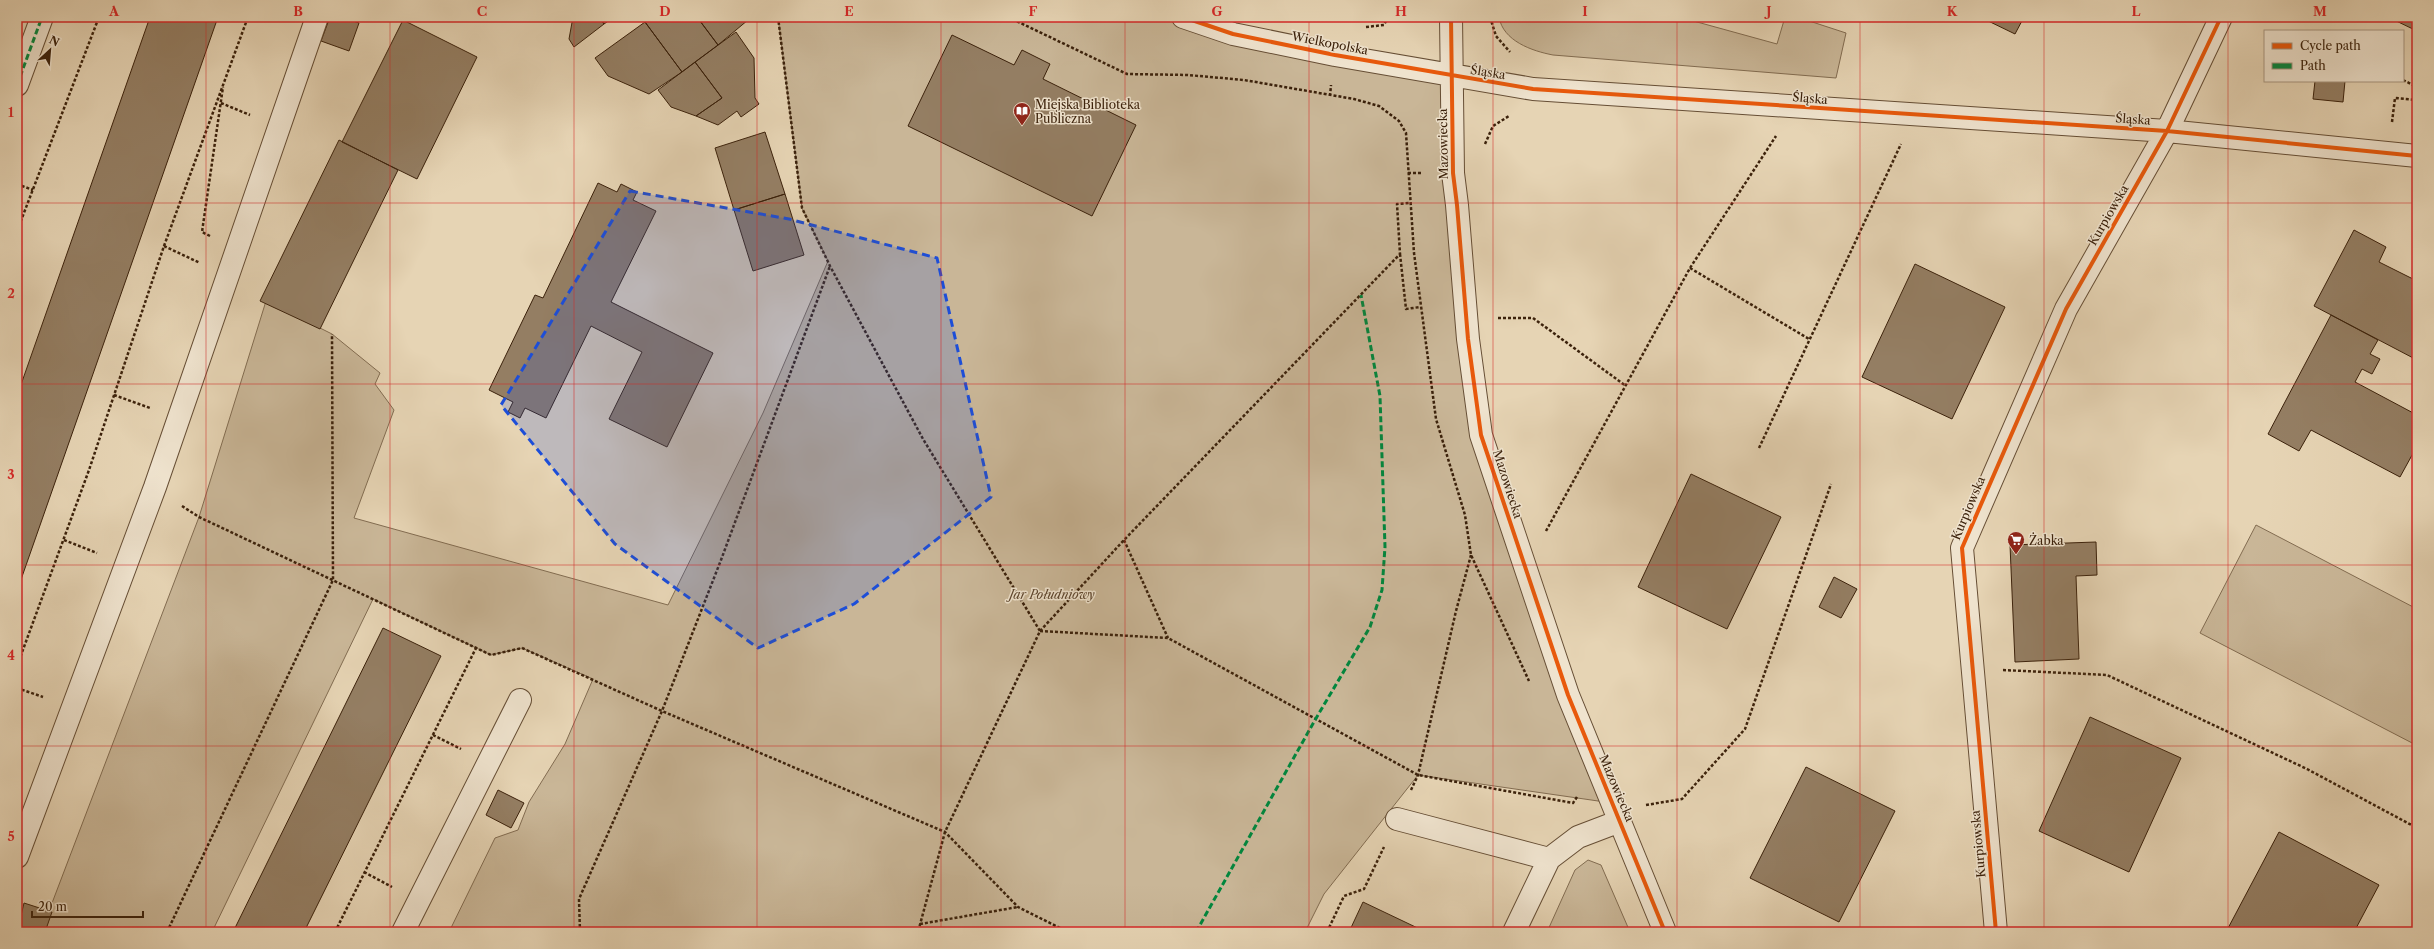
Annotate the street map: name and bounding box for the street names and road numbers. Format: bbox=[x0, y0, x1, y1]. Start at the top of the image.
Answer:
street label: Wielkopolska bbox=[1290, 28, 1370, 58]
street label: Śląska bbox=[1469, 61, 1507, 82]
street label: Śląska bbox=[1792, 88, 1829, 107]
street label: Mazowiecka bbox=[1435, 108, 1451, 180]
street label: Śląska bbox=[2115, 109, 2152, 128]
street label: Kurpiowska bbox=[2085, 181, 2132, 248]
street label: Mazowiecka bbox=[1490, 448, 1526, 521]
street label: Kurpiowska bbox=[1948, 473, 1988, 542]
street label: Mazowiecka bbox=[1596, 752, 1638, 824]
street label: Kurpiowska bbox=[1968, 809, 1988, 878]

